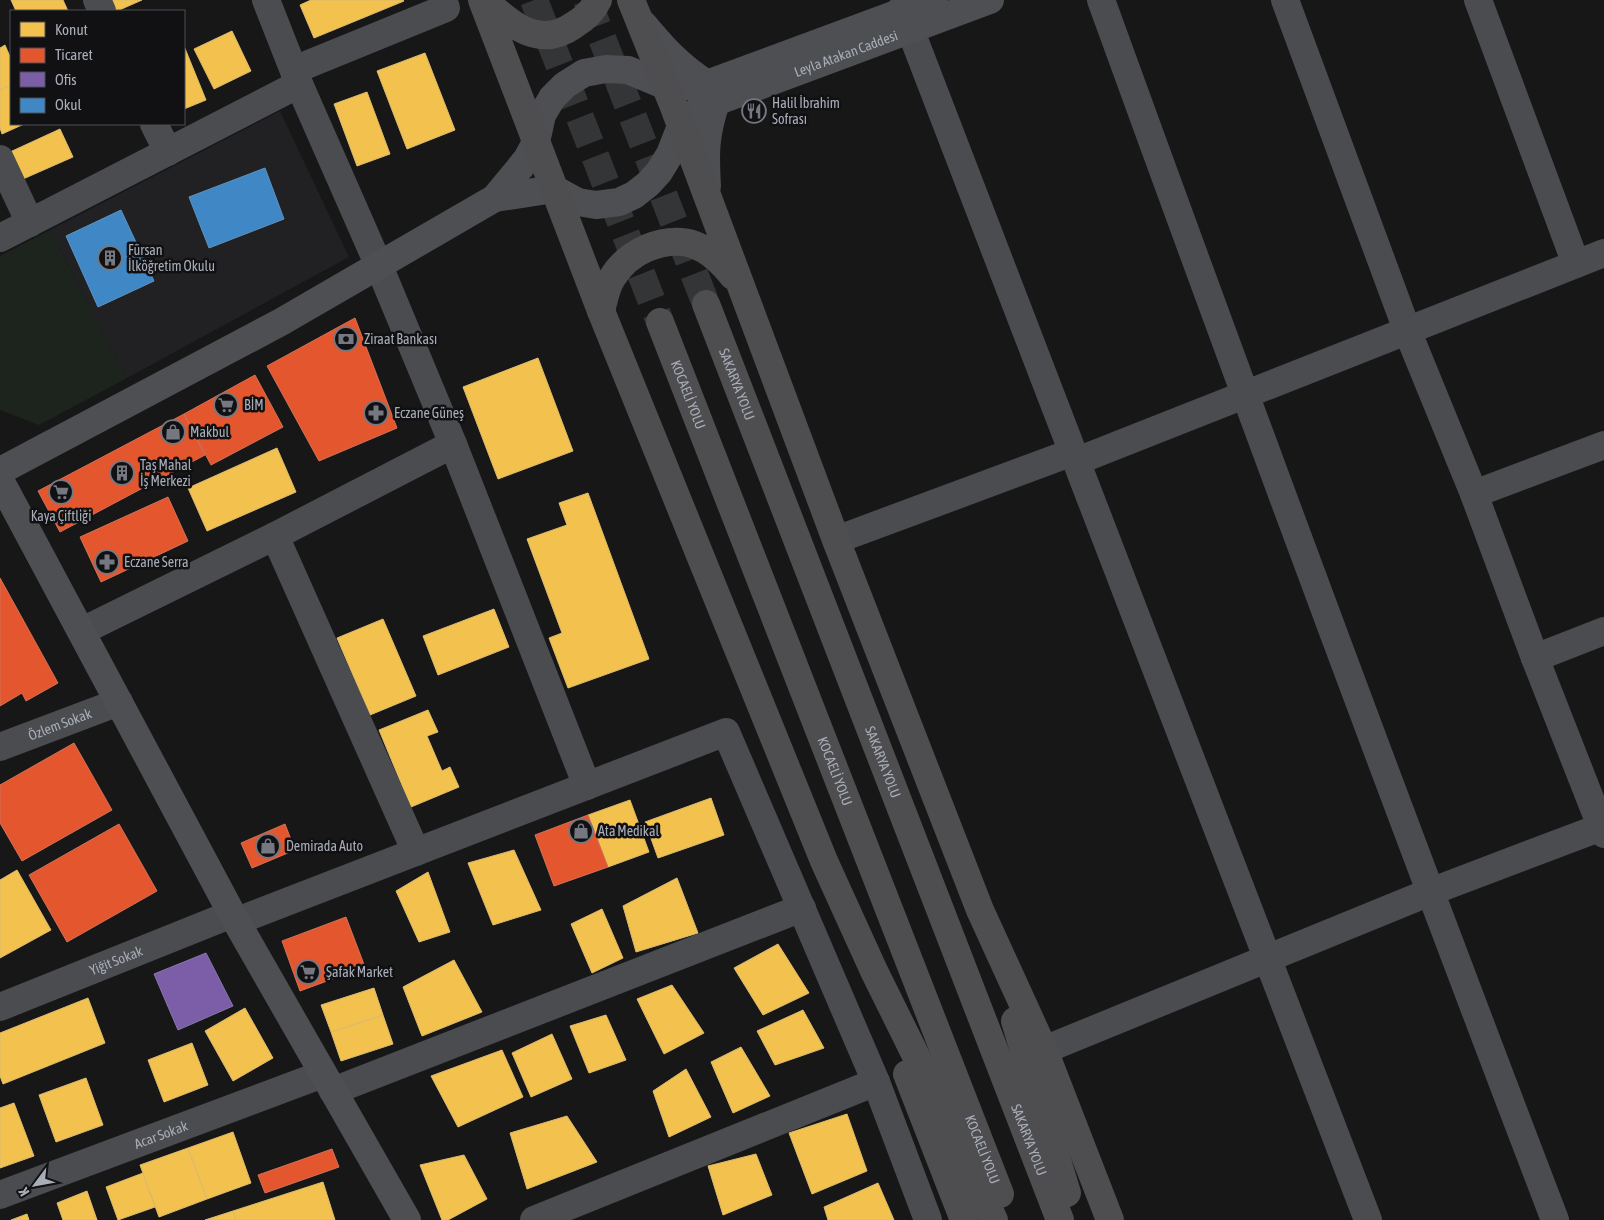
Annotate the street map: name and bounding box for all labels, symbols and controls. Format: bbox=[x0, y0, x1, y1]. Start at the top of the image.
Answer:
legend bbox=[10, 10, 185, 125]
text: Konut bbox=[55, 21, 88, 38]
street label: Leyla Atakan Caddesi bbox=[792, 27, 900, 80]
text: Ticaret bbox=[55, 46, 93, 63]
text: Ofis bbox=[55, 71, 77, 88]
place label: Halil İbrahim Sofrası bbox=[772, 95, 840, 127]
text: Okul bbox=[55, 96, 82, 113]
restaurant icon: Halil İbrahim Sofrası bbox=[741, 98, 767, 124]
place label: Fürsan İlköğretim Okulu bbox=[128, 242, 215, 274]
building icon: Fürsan İlköğretim Okulu bbox=[97, 245, 123, 271]
bank icon: Ziraat Bankası bbox=[333, 326, 359, 352]
place label: Ziraat Bankası bbox=[364, 331, 437, 347]
street label: SAKARYA YOLU bbox=[716, 346, 758, 422]
street label: KOCAELİ YOLU bbox=[668, 358, 709, 431]
supermarket icon: BİM bbox=[213, 392, 239, 418]
place label: BİM bbox=[244, 397, 264, 413]
pharmacy icon: Eczane Güneş bbox=[363, 400, 389, 426]
place label: Eczane Güneş bbox=[394, 405, 464, 421]
shop icon: Makbul bbox=[160, 419, 186, 445]
place label: Makbul bbox=[190, 424, 229, 440]
place label: Taş Mahal İş Merkezi bbox=[140, 457, 192, 489]
building icon: Taş Mahal İş Merkezi bbox=[109, 460, 135, 486]
supermarket icon: Kaya Çiftliği bbox=[48, 479, 74, 505]
place label: Kaya Çiftliği bbox=[31, 508, 91, 524]
pharmacy icon: Eczane Serra bbox=[94, 549, 120, 575]
place label: Eczane Serra bbox=[124, 554, 188, 570]
street label: Özlem Sokak bbox=[26, 705, 94, 744]
street label: SAKARYA YOLU bbox=[862, 724, 904, 800]
street label: KOCAELİ YOLU bbox=[814, 734, 856, 808]
shop icon: Ata Medikal bbox=[568, 818, 594, 844]
place label: Ata Medikal bbox=[598, 823, 660, 839]
shop icon: Demirada Auto bbox=[255, 833, 281, 859]
place label: Demirada Auto bbox=[286, 838, 363, 854]
street label: Yiğit Sokak bbox=[87, 943, 145, 978]
supermarket icon: Şafak Market bbox=[295, 959, 321, 985]
place label: Şafak Market bbox=[326, 964, 393, 980]
street label: SAKARYA YOLU bbox=[1008, 1102, 1050, 1178]
street label: KOCAELİ YOLU bbox=[962, 1113, 1003, 1186]
street label: Acar Sokak bbox=[132, 1117, 190, 1152]
north arrow bbox=[10, 1160, 60, 1210]
text: K bbox=[15, 1185, 33, 1199]

